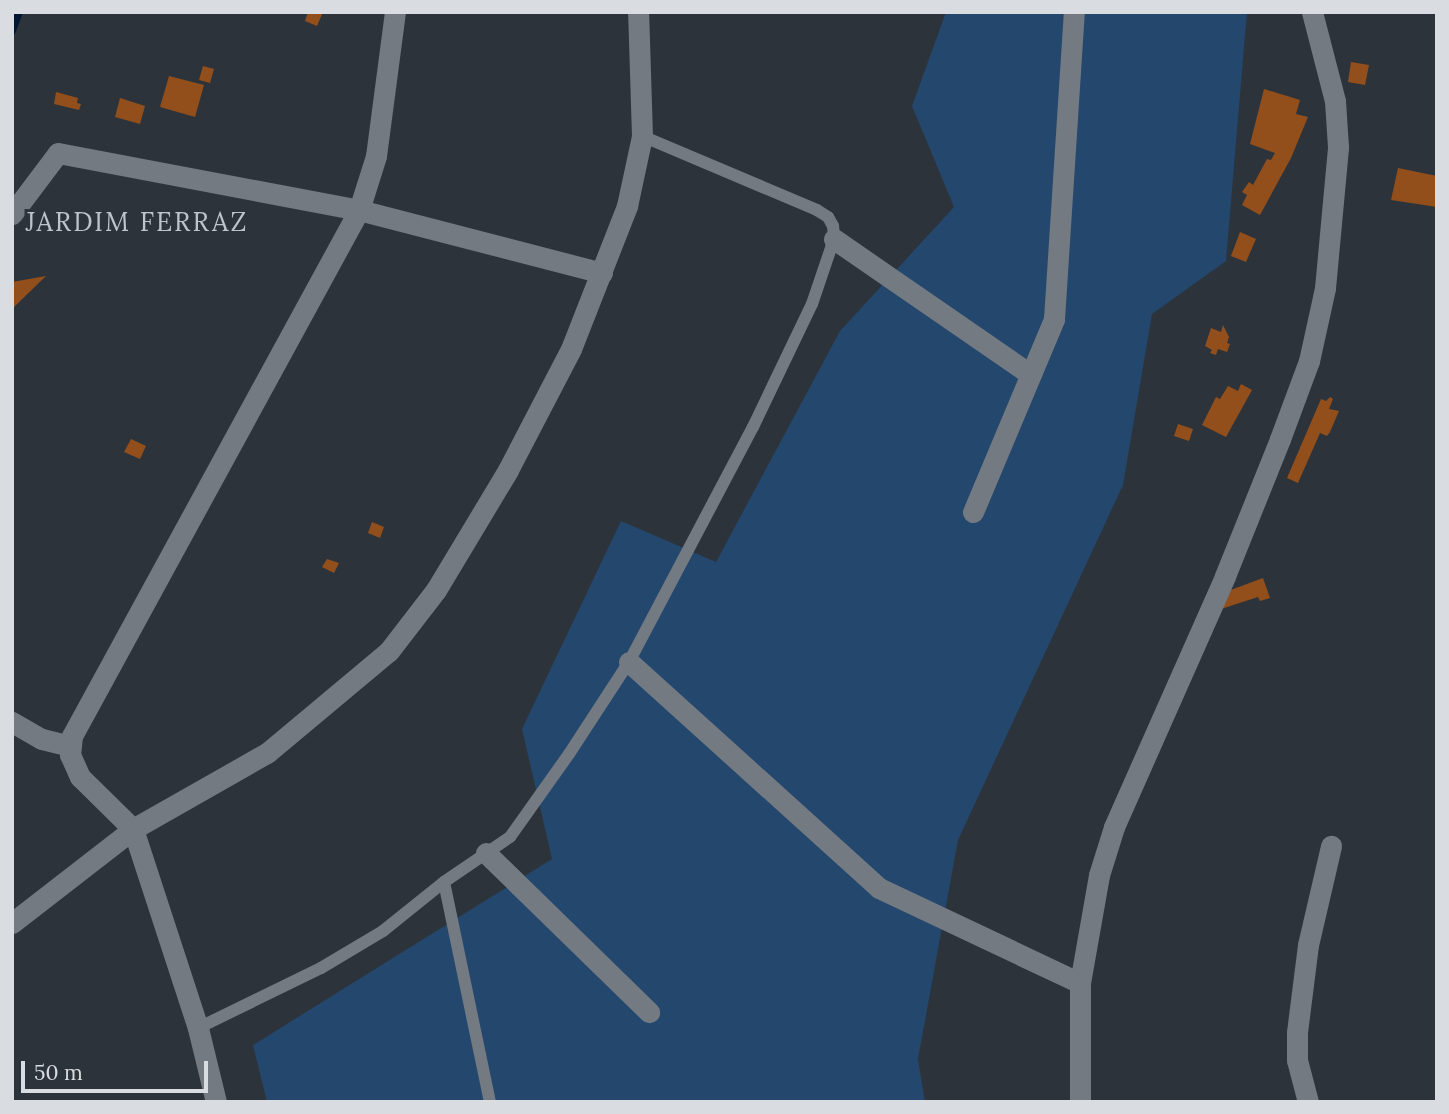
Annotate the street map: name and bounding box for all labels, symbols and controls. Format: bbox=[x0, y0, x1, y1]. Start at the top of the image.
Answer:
district label: JARDIM FERRAZ bbox=[27, 206, 247, 238]
scale bar bbox=[24, 1048, 212, 1092]
text: 50 m bbox=[34, 1059, 83, 1086]

